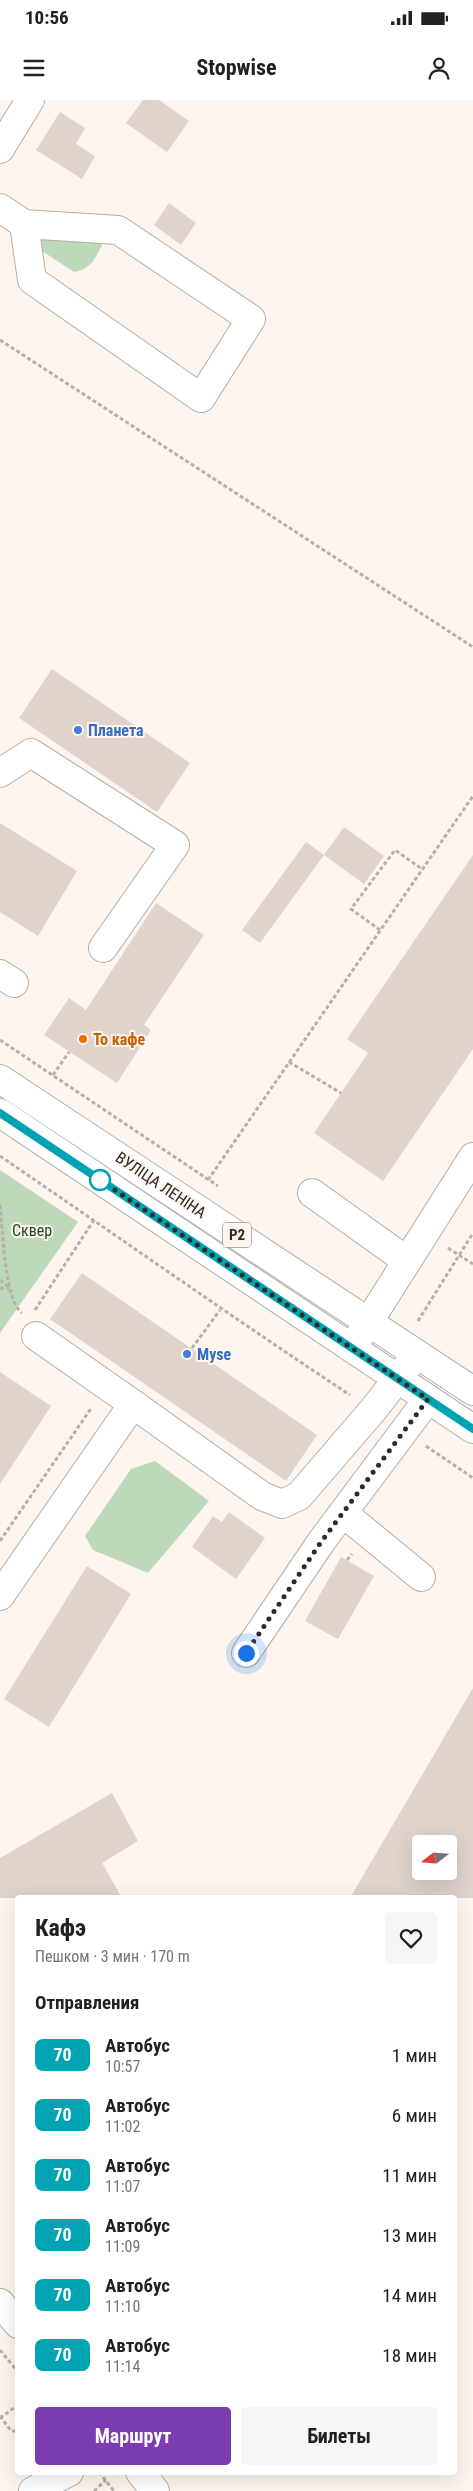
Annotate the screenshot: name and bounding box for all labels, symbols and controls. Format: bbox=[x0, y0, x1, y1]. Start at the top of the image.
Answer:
text: 10:56 bbox=[25, 6, 69, 29]
icon: menu bbox=[20, 54, 48, 82]
icon: person bbox=[425, 54, 453, 82]
text: Stopwise bbox=[196, 55, 277, 80]
place label: Планета bbox=[88, 721, 144, 740]
marker: Планета bbox=[72, 724, 84, 736]
place label: То кафе bbox=[93, 1030, 145, 1049]
marker: То кафе bbox=[77, 1033, 89, 1045]
street label: ВУЛІЦА ЛЕНІНА bbox=[112, 1148, 210, 1222]
unlabelled marker bbox=[89, 1169, 111, 1191]
park label: Сквер bbox=[12, 1221, 52, 1240]
road number: Р2 bbox=[223, 1222, 251, 1248]
place label: Myse bbox=[197, 1345, 232, 1364]
marker: Myse bbox=[181, 1348, 193, 1360]
your location bbox=[234, 1641, 259, 1666]
north arrow bbox=[412, 1835, 458, 1880]
map controls bbox=[412, 1835, 457, 1880]
button: heart bbox=[385, 1912, 437, 1964]
text: Кафэ bbox=[35, 1914, 86, 1942]
text: Пешком · 3 мин · 170 m bbox=[35, 1947, 190, 1966]
text: Отправления bbox=[35, 1991, 139, 2014]
text: Автобус bbox=[105, 2034, 170, 2057]
text: 70 bbox=[53, 2044, 72, 2065]
text: 1 мин bbox=[392, 2044, 437, 2067]
text: 10:57 bbox=[105, 2057, 140, 2076]
text: Автобус bbox=[105, 2094, 170, 2117]
text: 70 bbox=[53, 2104, 72, 2125]
text: 6 мин bbox=[392, 2104, 437, 2127]
text: 11:02 bbox=[105, 2117, 140, 2136]
text: Автобус bbox=[105, 2154, 170, 2177]
text: 70 bbox=[53, 2164, 72, 2185]
text: 11 мин bbox=[382, 2164, 437, 2187]
text: 11:07 bbox=[105, 2177, 140, 2196]
text: Автобус bbox=[105, 2214, 170, 2237]
text: 70 bbox=[53, 2224, 72, 2245]
text: 13 мин bbox=[382, 2224, 437, 2247]
text: 11:09 bbox=[105, 2237, 140, 2256]
text: Автобус bbox=[105, 2274, 170, 2297]
text: 70 bbox=[53, 2284, 72, 2305]
text: 14 мин bbox=[382, 2284, 437, 2307]
text: 11:10 bbox=[105, 2297, 140, 2316]
text: Автобус bbox=[105, 2334, 170, 2357]
text: 70 bbox=[53, 2344, 72, 2365]
text: 18 мин bbox=[382, 2344, 437, 2367]
text: 11:14 bbox=[105, 2357, 140, 2376]
button: Маршрут bbox=[35, 2407, 231, 2465]
button: Билеты bbox=[241, 2407, 437, 2465]

